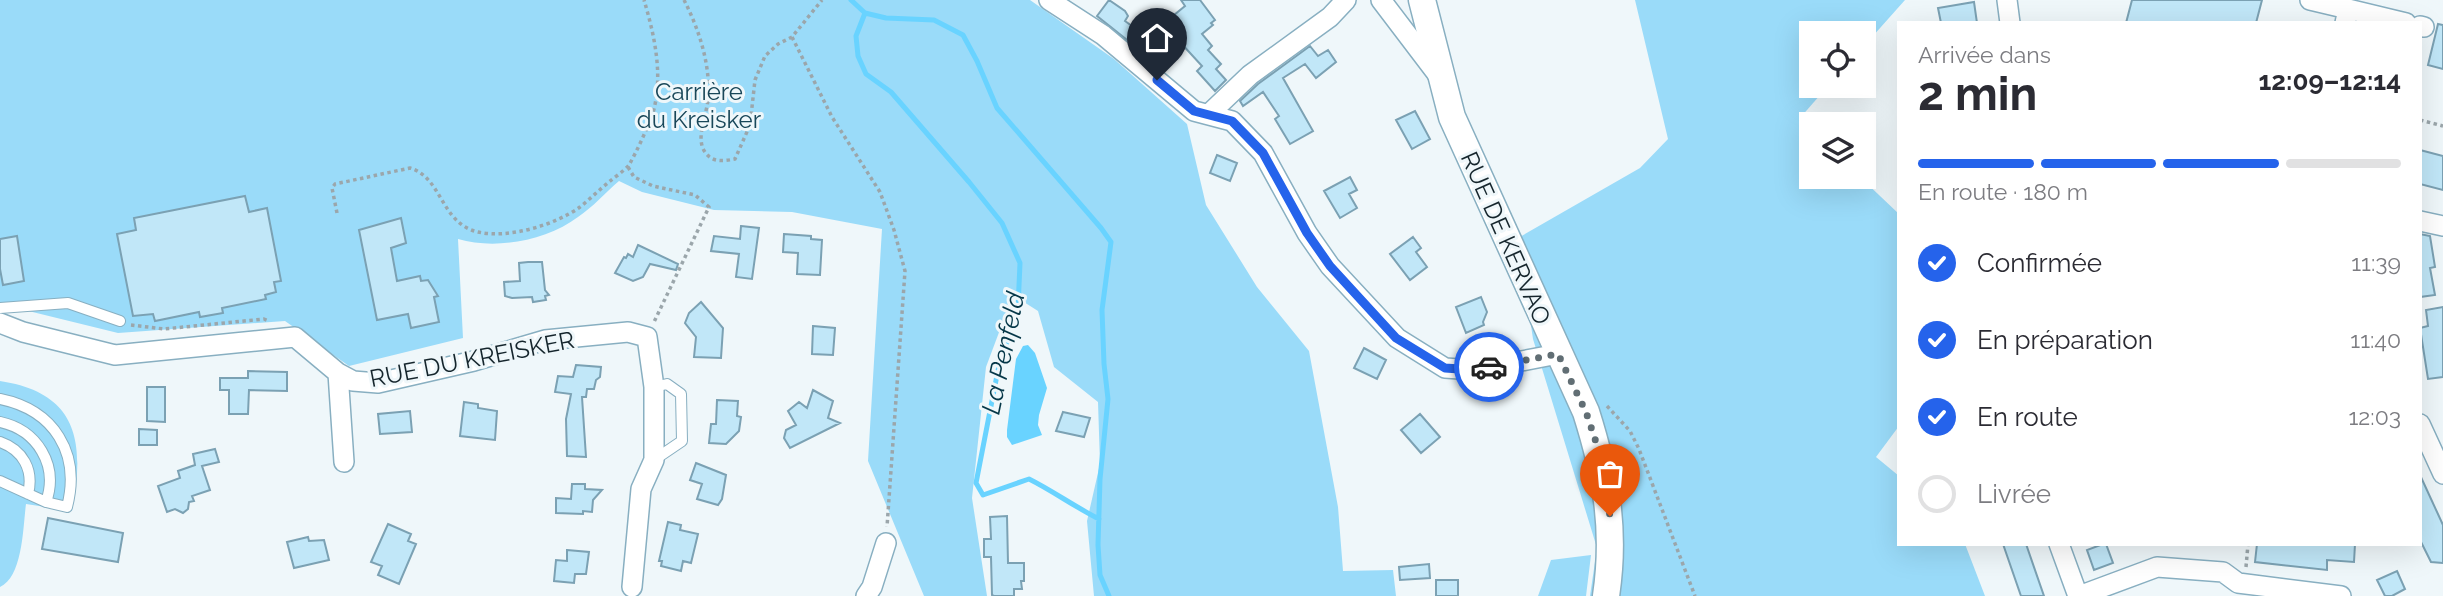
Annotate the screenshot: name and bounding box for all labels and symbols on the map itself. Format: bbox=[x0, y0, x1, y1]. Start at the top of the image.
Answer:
pin bbox=[1127, 8, 1187, 80]
park label: Carrière du Kreisker bbox=[637, 77, 762, 134]
street label: RUE DE KERVAO bbox=[1455, 147, 1557, 329]
water label: La Penfeld bbox=[975, 289, 1031, 417]
street label: RUE DU KREISKER bbox=[367, 325, 577, 393]
courier bbox=[1454, 332, 1524, 402]
pin bbox=[1580, 444, 1640, 516]

